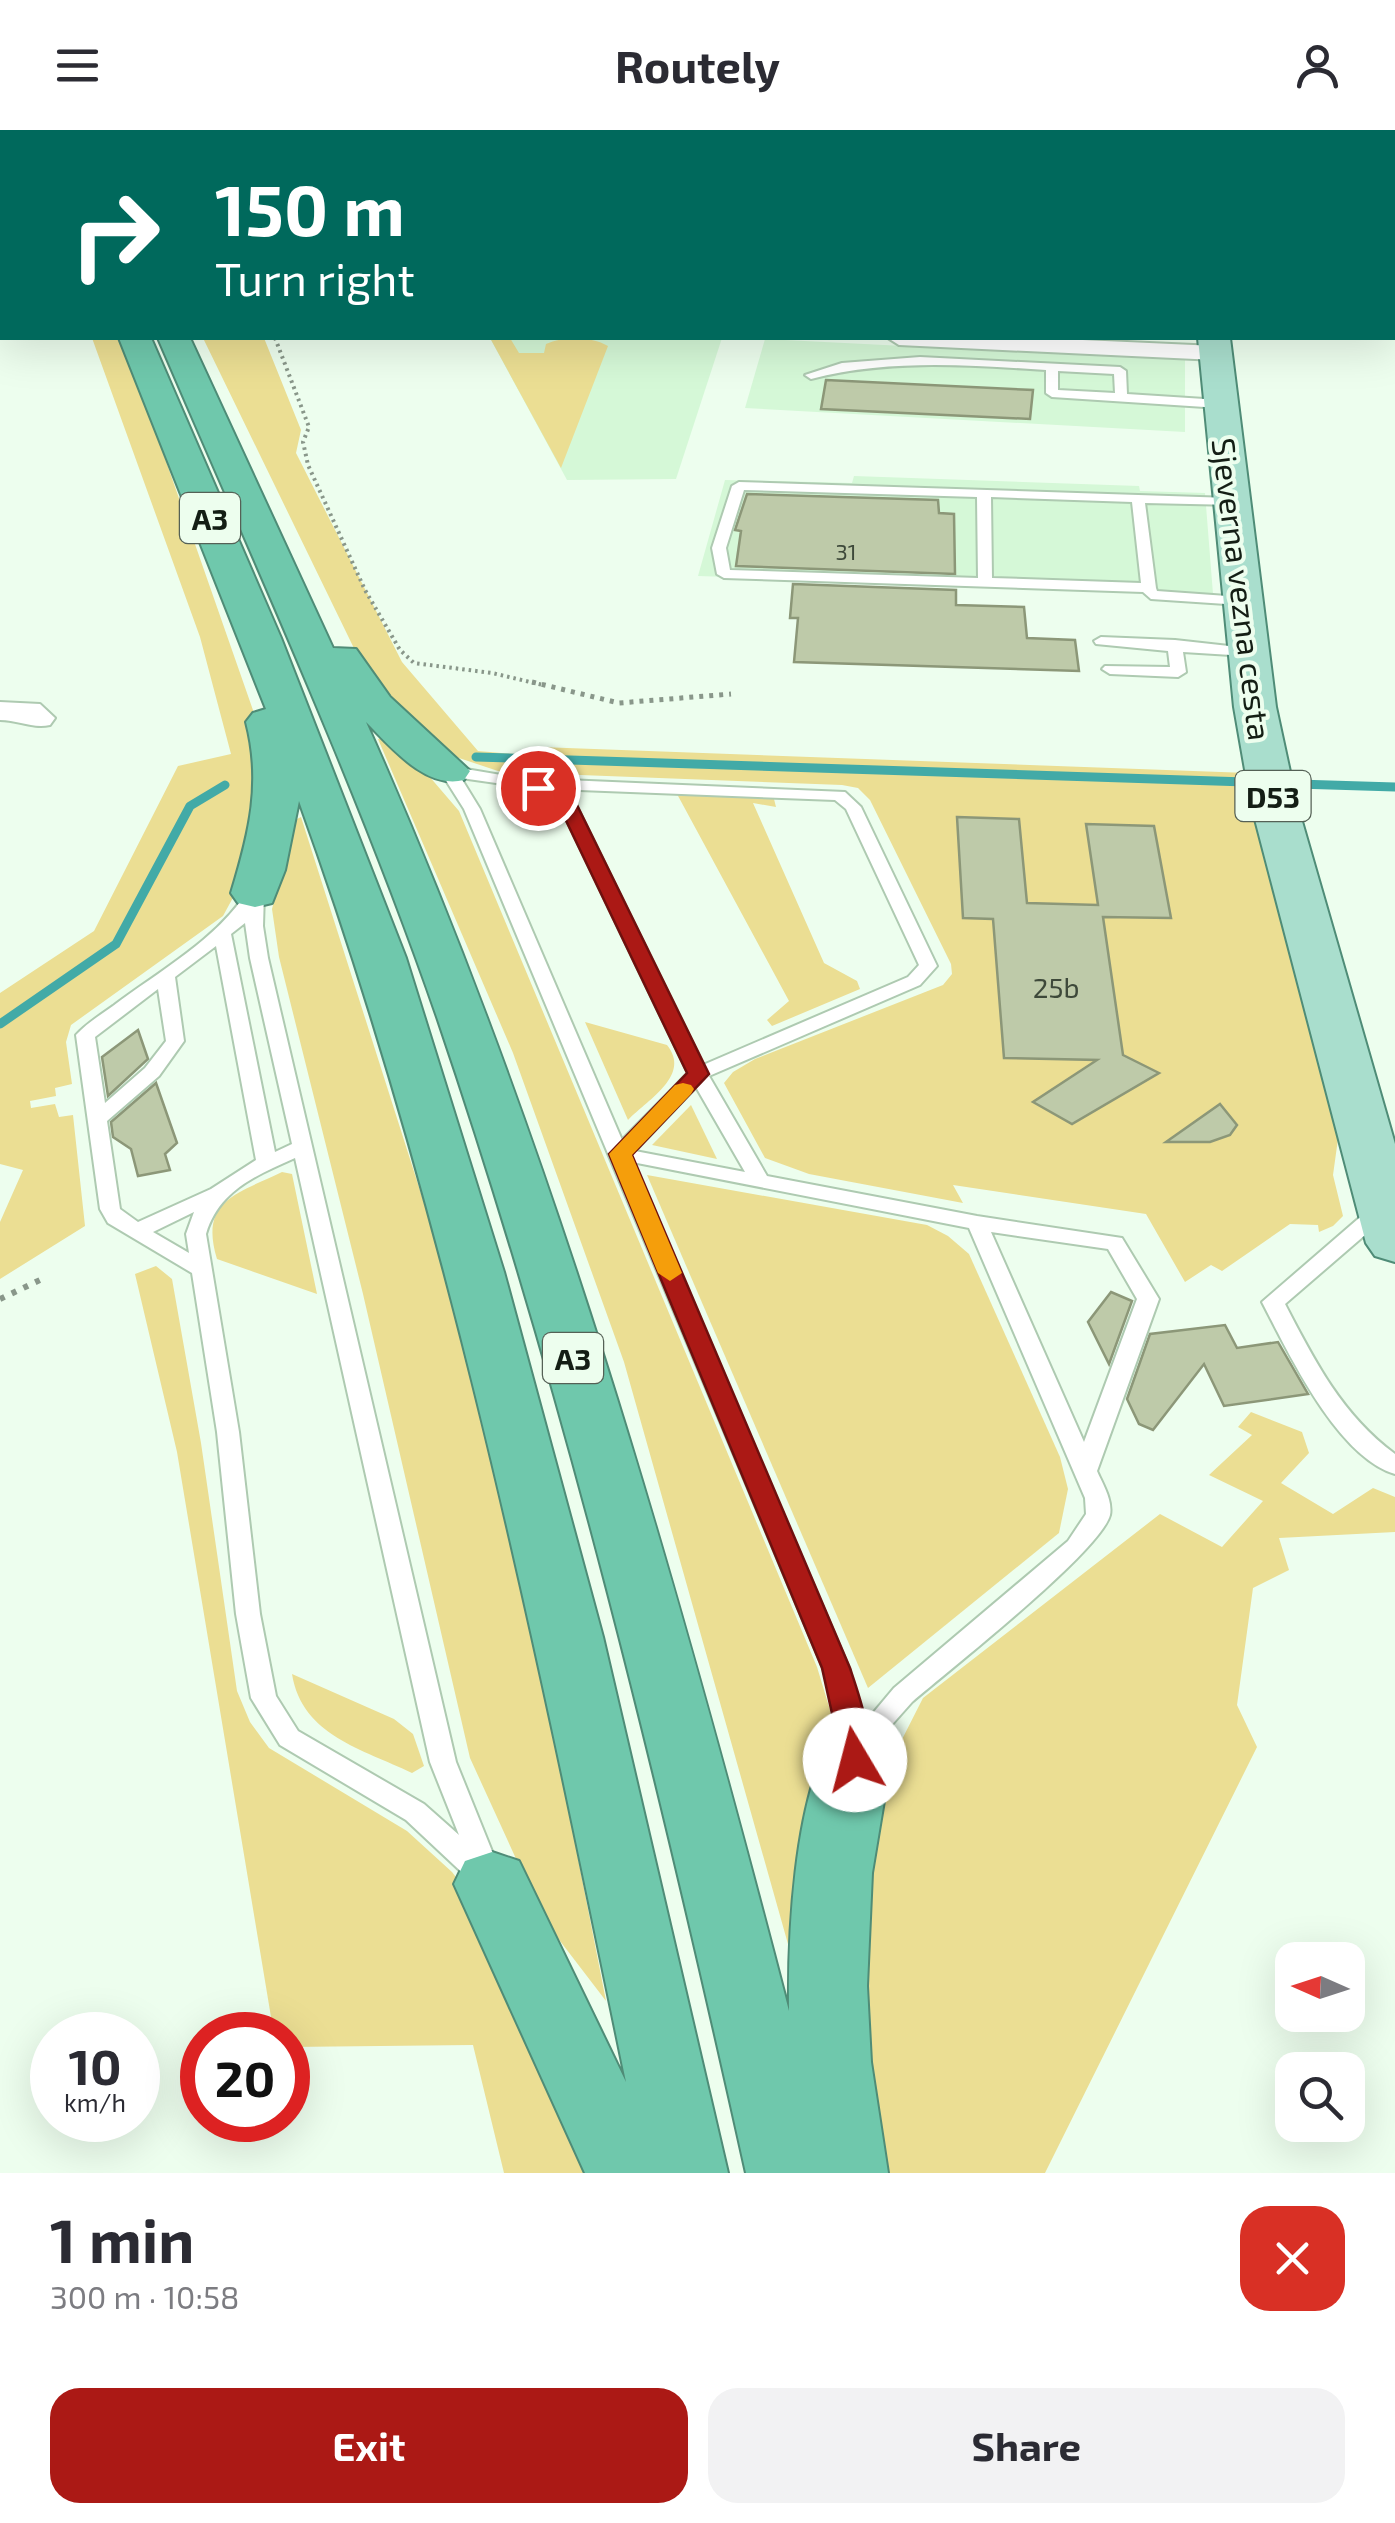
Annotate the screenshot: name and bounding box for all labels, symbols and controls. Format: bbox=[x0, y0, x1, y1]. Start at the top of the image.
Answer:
icon: menu bbox=[50, 38, 105, 93]
text: Routely bbox=[615, 38, 780, 92]
icon: person bbox=[1290, 38, 1345, 93]
text: 150 m bbox=[215, 166, 405, 250]
icon: right bbox=[50, 170, 180, 300]
text: Turn right bbox=[215, 251, 415, 305]
street label: Sjeverna vezna cesta bbox=[1205, 436, 1280, 743]
road number: A3 bbox=[180, 493, 240, 543]
house number: 31 bbox=[836, 538, 857, 564]
pin bbox=[496, 746, 581, 831]
icon: arrive bbox=[511, 761, 566, 816]
road number: D53 bbox=[1236, 771, 1310, 821]
house number: 25b bbox=[1033, 970, 1079, 1004]
road number: A3 bbox=[543, 1333, 603, 1383]
position arrow bbox=[803, 1708, 907, 1812]
north arrow bbox=[1275, 1942, 1365, 2032]
map controls bbox=[1275, 1942, 1365, 2142]
speed limit sign: 20 bbox=[180, 2012, 310, 2142]
text: 10 bbox=[68, 2035, 122, 2095]
button: search bbox=[1275, 2052, 1365, 2142]
text: km/h bbox=[64, 2087, 126, 2117]
text: 1 min bbox=[50, 2203, 194, 2275]
button: close bbox=[1240, 2206, 1345, 2311]
text: 300 m · 10:58 bbox=[50, 2277, 240, 2315]
button: Exit bbox=[50, 2388, 688, 2503]
button: Share bbox=[708, 2388, 1345, 2503]

